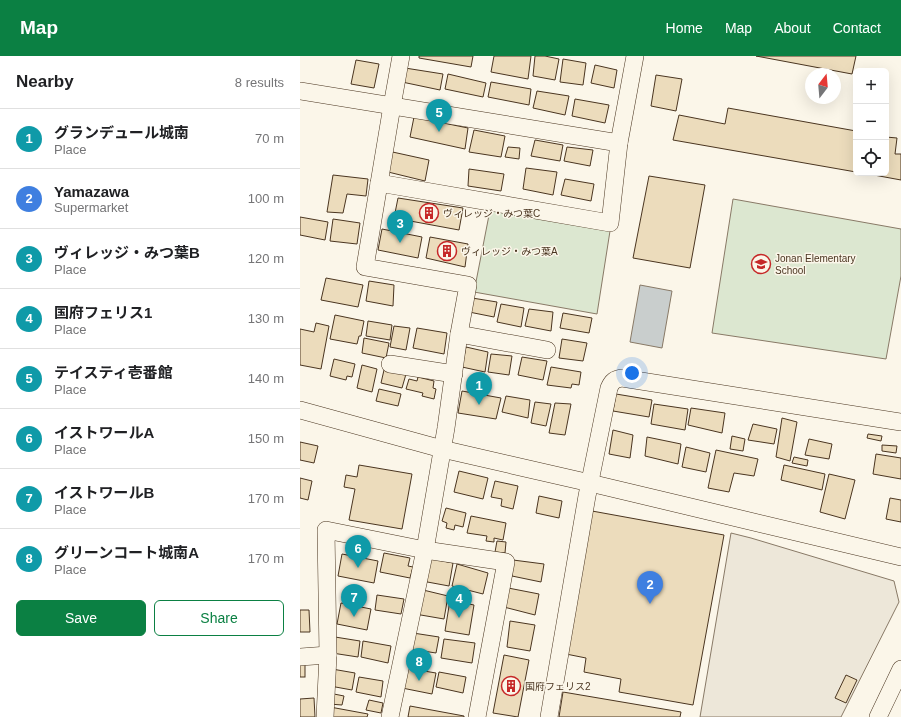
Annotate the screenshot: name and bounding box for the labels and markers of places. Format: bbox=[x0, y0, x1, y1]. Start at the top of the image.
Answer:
pin: 5 bbox=[426, 99, 452, 132]
building icon: ヴィレッジ・みつ葉C bbox=[418, 202, 440, 224]
place label: ヴィレッジ・みつ葉C bbox=[443, 208, 540, 219]
pin: 3 bbox=[387, 210, 413, 243]
building icon: ヴィレッジ・みつ葉A bbox=[436, 240, 458, 262]
place label: ヴィレッジ・みつ葉A bbox=[461, 246, 558, 257]
school or university icon: Jonan Elementary School bbox=[750, 253, 772, 275]
place label: Jonan Elementary School bbox=[775, 253, 856, 276]
pin: 1 bbox=[466, 372, 492, 405]
pin: 6 bbox=[345, 535, 371, 568]
pin: 2 bbox=[637, 571, 663, 604]
pin: 7 bbox=[341, 584, 367, 617]
pin: 4 bbox=[446, 585, 472, 618]
pin: 8 bbox=[406, 648, 432, 681]
building icon: 国府フェリス2 bbox=[500, 675, 522, 697]
place label: 国府フェリス2 bbox=[525, 681, 591, 692]

